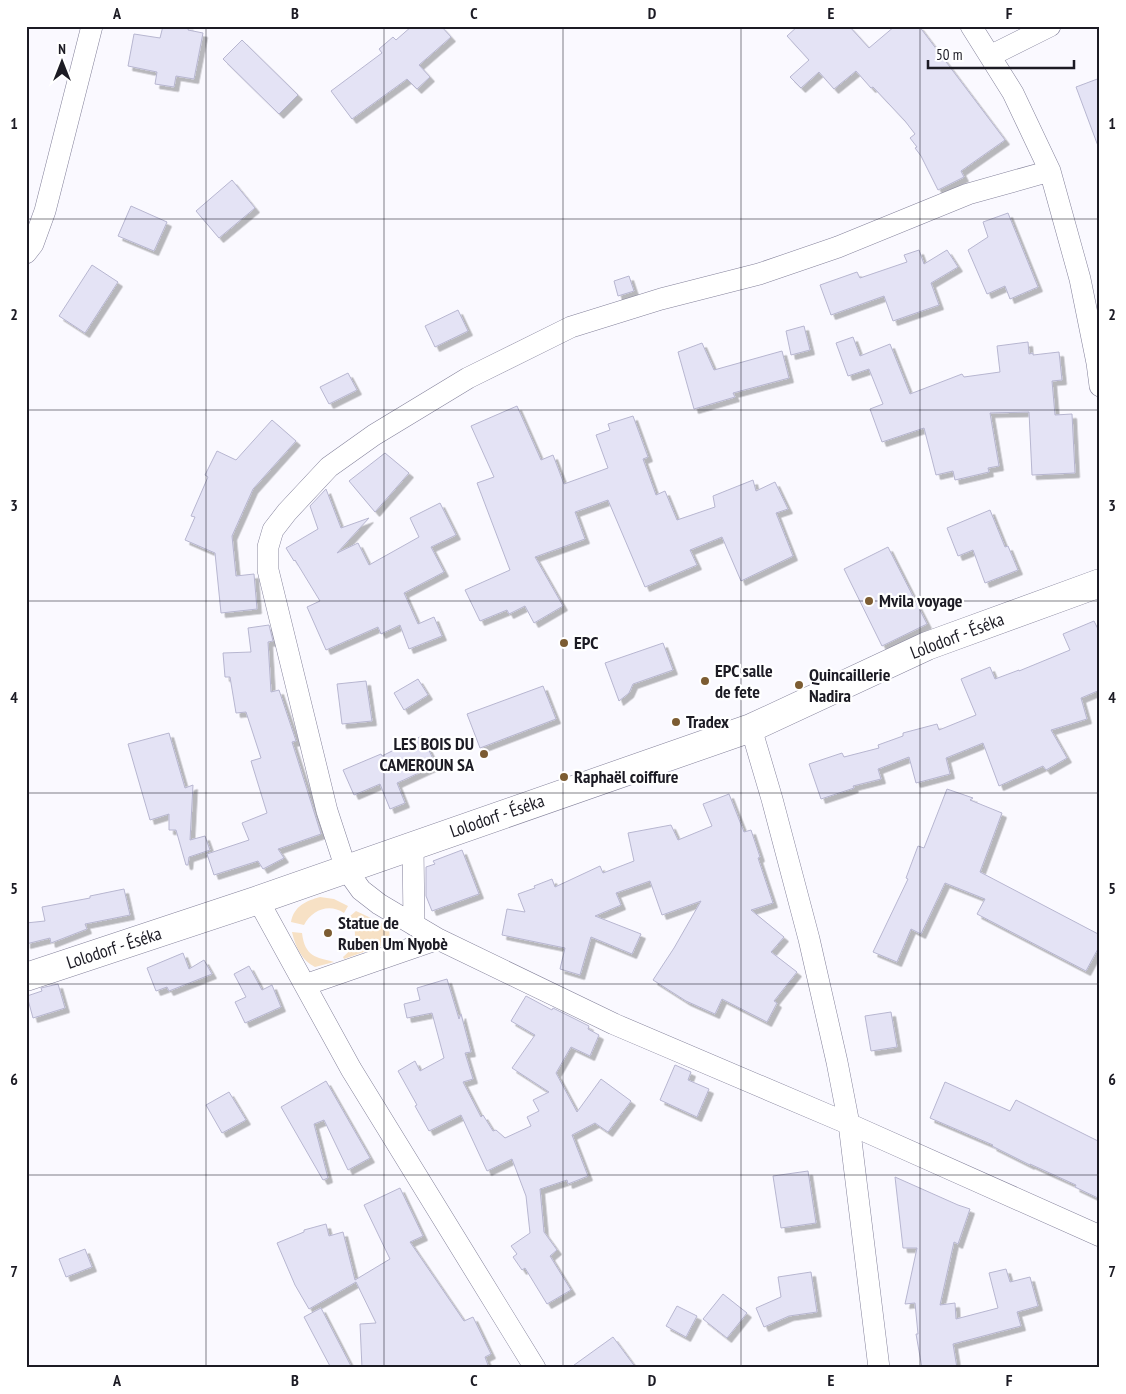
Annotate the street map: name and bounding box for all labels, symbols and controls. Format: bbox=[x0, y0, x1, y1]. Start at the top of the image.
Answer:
text: A bbox=[112, 3, 122, 23]
text: B bbox=[291, 3, 299, 23]
text: C bbox=[470, 3, 478, 23]
text: D bbox=[648, 3, 657, 23]
text: E bbox=[828, 3, 835, 23]
text: F bbox=[1006, 3, 1013, 23]
north arrow bbox=[38, 38, 88, 88]
scale bar bbox=[928, 38, 1075, 70]
text: N bbox=[58, 40, 66, 58]
text: 50 m bbox=[936, 45, 962, 64]
text: 1 bbox=[10, 113, 18, 133]
text: 1 bbox=[1108, 113, 1116, 133]
text: 2 bbox=[10, 304, 18, 324]
text: 2 bbox=[1108, 304, 1116, 324]
text: 3 bbox=[10, 495, 18, 515]
text: 3 bbox=[1108, 495, 1116, 515]
place label: Mvila voyage bbox=[879, 589, 963, 612]
marker: Mvila voyage bbox=[863, 595, 875, 607]
street label: Lolodorf - Éséka bbox=[907, 607, 1007, 664]
place label: EPC bbox=[574, 631, 598, 654]
marker: EPC bbox=[558, 637, 570, 649]
place label: EPC salle de fete bbox=[715, 659, 773, 703]
place label: Quincaillerie Nadira bbox=[809, 663, 891, 707]
marker: EPC salle de fete bbox=[699, 675, 711, 687]
marker: Quincaillerie Nadira bbox=[793, 679, 805, 691]
text: 4 bbox=[10, 687, 18, 707]
text: 4 bbox=[1108, 687, 1116, 707]
place label: Tradex bbox=[686, 710, 729, 733]
marker: Tradex bbox=[670, 716, 682, 728]
place label: LES BOIS DU CAMEROUN SA bbox=[380, 732, 475, 776]
marker: LES BOIS DU CAMEROUN SA bbox=[478, 748, 490, 760]
place label: Raphaël coiffure bbox=[574, 765, 679, 788]
marker: Raphaël coiffure bbox=[558, 771, 570, 783]
street label: Lolodorf - Éséka bbox=[447, 789, 547, 842]
text: 5 bbox=[10, 878, 18, 898]
text: 5 bbox=[1108, 878, 1116, 898]
place label: Statue de Ruben Um Nyobè bbox=[338, 911, 448, 955]
street label: Lolodorf - Éséka bbox=[63, 921, 164, 974]
marker: Statue de Ruben Um Nyobè bbox=[322, 927, 334, 939]
text: 6 bbox=[10, 1069, 18, 1089]
text: 6 bbox=[1108, 1069, 1116, 1089]
text: 7 bbox=[10, 1261, 18, 1281]
text: 7 bbox=[1108, 1261, 1116, 1281]
text: A bbox=[112, 1370, 122, 1390]
text: B bbox=[291, 1370, 299, 1390]
text: C bbox=[470, 1370, 478, 1390]
text: D bbox=[648, 1370, 657, 1390]
text: E bbox=[828, 1370, 835, 1390]
text: F bbox=[1006, 1370, 1013, 1390]

